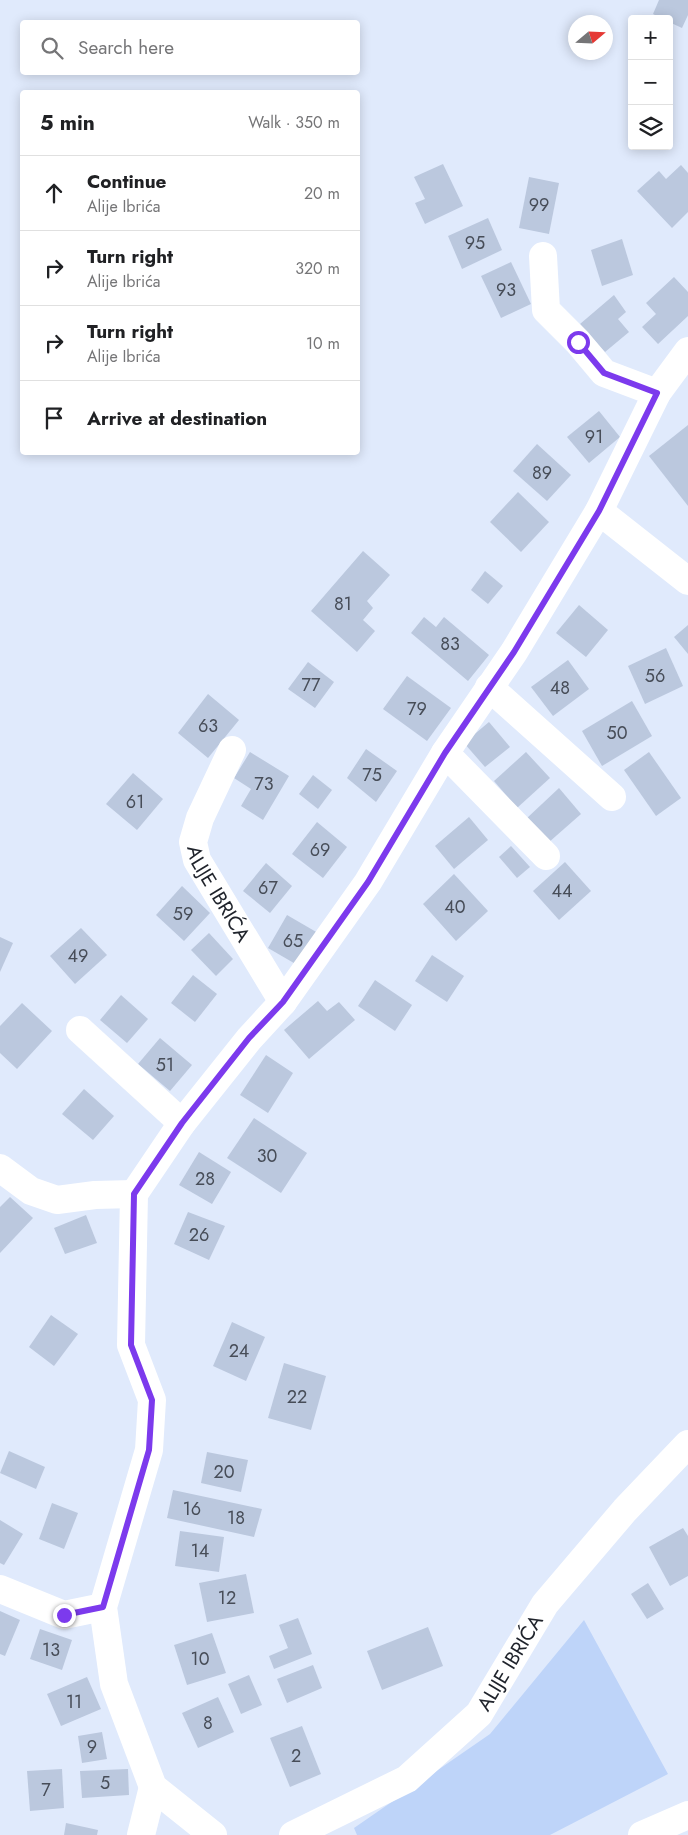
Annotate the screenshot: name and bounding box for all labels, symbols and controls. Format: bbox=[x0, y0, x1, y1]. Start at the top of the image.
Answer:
north arrow bbox=[568, 15, 613, 60]
map controls bbox=[628, 15, 673, 150]
button: + bbox=[628, 15, 673, 60]
search box bbox=[20, 20, 360, 75]
icon: search bbox=[38, 34, 66, 62]
text: Search here bbox=[78, 34, 174, 61]
button: − bbox=[628, 60, 673, 105]
button: layers bbox=[628, 105, 673, 150]
text: 5 min bbox=[40, 108, 95, 138]
text: Walk · 350 m bbox=[248, 111, 340, 134]
text: Continue bbox=[87, 168, 166, 195]
icon: ahead bbox=[40, 179, 68, 207]
text: 20 m bbox=[304, 182, 340, 205]
house number: 99 bbox=[529, 192, 549, 218]
text: Alije Ibrića bbox=[87, 195, 160, 218]
house number: 95 bbox=[465, 230, 485, 256]
text: Turn right bbox=[87, 243, 173, 270]
icon: right bbox=[40, 254, 68, 282]
text: 320 m bbox=[295, 257, 340, 280]
text: Alije Ibrića bbox=[87, 270, 160, 293]
house number: 93 bbox=[496, 277, 516, 303]
text: Turn right bbox=[87, 318, 173, 345]
icon: right bbox=[40, 329, 68, 357]
route start bbox=[567, 331, 590, 354]
text: 10 m bbox=[306, 332, 340, 355]
text: Alije Ibrića bbox=[87, 345, 160, 368]
icon: arrive bbox=[40, 404, 68, 432]
text: Arrive at destination bbox=[87, 405, 267, 432]
house number: 91 bbox=[585, 424, 603, 450]
house number: 89 bbox=[532, 460, 552, 486]
house number: 81 bbox=[334, 591, 352, 617]
house number: 83 bbox=[440, 631, 460, 657]
house number: 56 bbox=[645, 663, 665, 689]
house number: 77 bbox=[302, 672, 321, 698]
house number: 48 bbox=[550, 675, 570, 701]
house number: 79 bbox=[407, 696, 427, 722]
house number: 63 bbox=[198, 713, 218, 739]
house number: 50 bbox=[607, 720, 628, 746]
house number: 75 bbox=[362, 762, 382, 788]
house number: 73 bbox=[254, 771, 274, 797]
house number: 61 bbox=[126, 789, 144, 815]
house number: 69 bbox=[310, 837, 330, 863]
street label: ALIJE IBRIĆA bbox=[179, 843, 258, 948]
house number: 67 bbox=[258, 875, 278, 901]
house number: 44 bbox=[552, 878, 573, 904]
house number: 40 bbox=[444, 894, 466, 920]
house number: 59 bbox=[173, 901, 193, 927]
house number: 65 bbox=[283, 928, 303, 954]
house number: 49 bbox=[68, 943, 88, 969]
house number: 51 bbox=[156, 1052, 174, 1078]
house number: 30 bbox=[257, 1143, 278, 1169]
house number: 28 bbox=[195, 1166, 215, 1192]
house number: 26 bbox=[189, 1222, 209, 1248]
house number: 24 bbox=[229, 1338, 249, 1364]
house number: 22 bbox=[287, 1384, 307, 1410]
house number: 20 bbox=[213, 1459, 235, 1485]
house number: 16 bbox=[183, 1496, 201, 1522]
house number: 18 bbox=[227, 1505, 245, 1531]
house number: 14 bbox=[191, 1538, 209, 1564]
house number: 12 bbox=[218, 1585, 236, 1611]
route end bbox=[53, 1604, 76, 1627]
street label: ALIJE IBRIĆA bbox=[470, 1608, 551, 1717]
house number: 13 bbox=[42, 1637, 60, 1663]
house number: 10 bbox=[191, 1646, 210, 1672]
house number: 11 bbox=[66, 1689, 82, 1715]
house number: 8 bbox=[203, 1710, 213, 1736]
house number: 9 bbox=[87, 1734, 97, 1760]
house number: 2 bbox=[291, 1743, 301, 1769]
house number: 5 bbox=[100, 1770, 110, 1796]
house number: 7 bbox=[41, 1777, 51, 1803]

